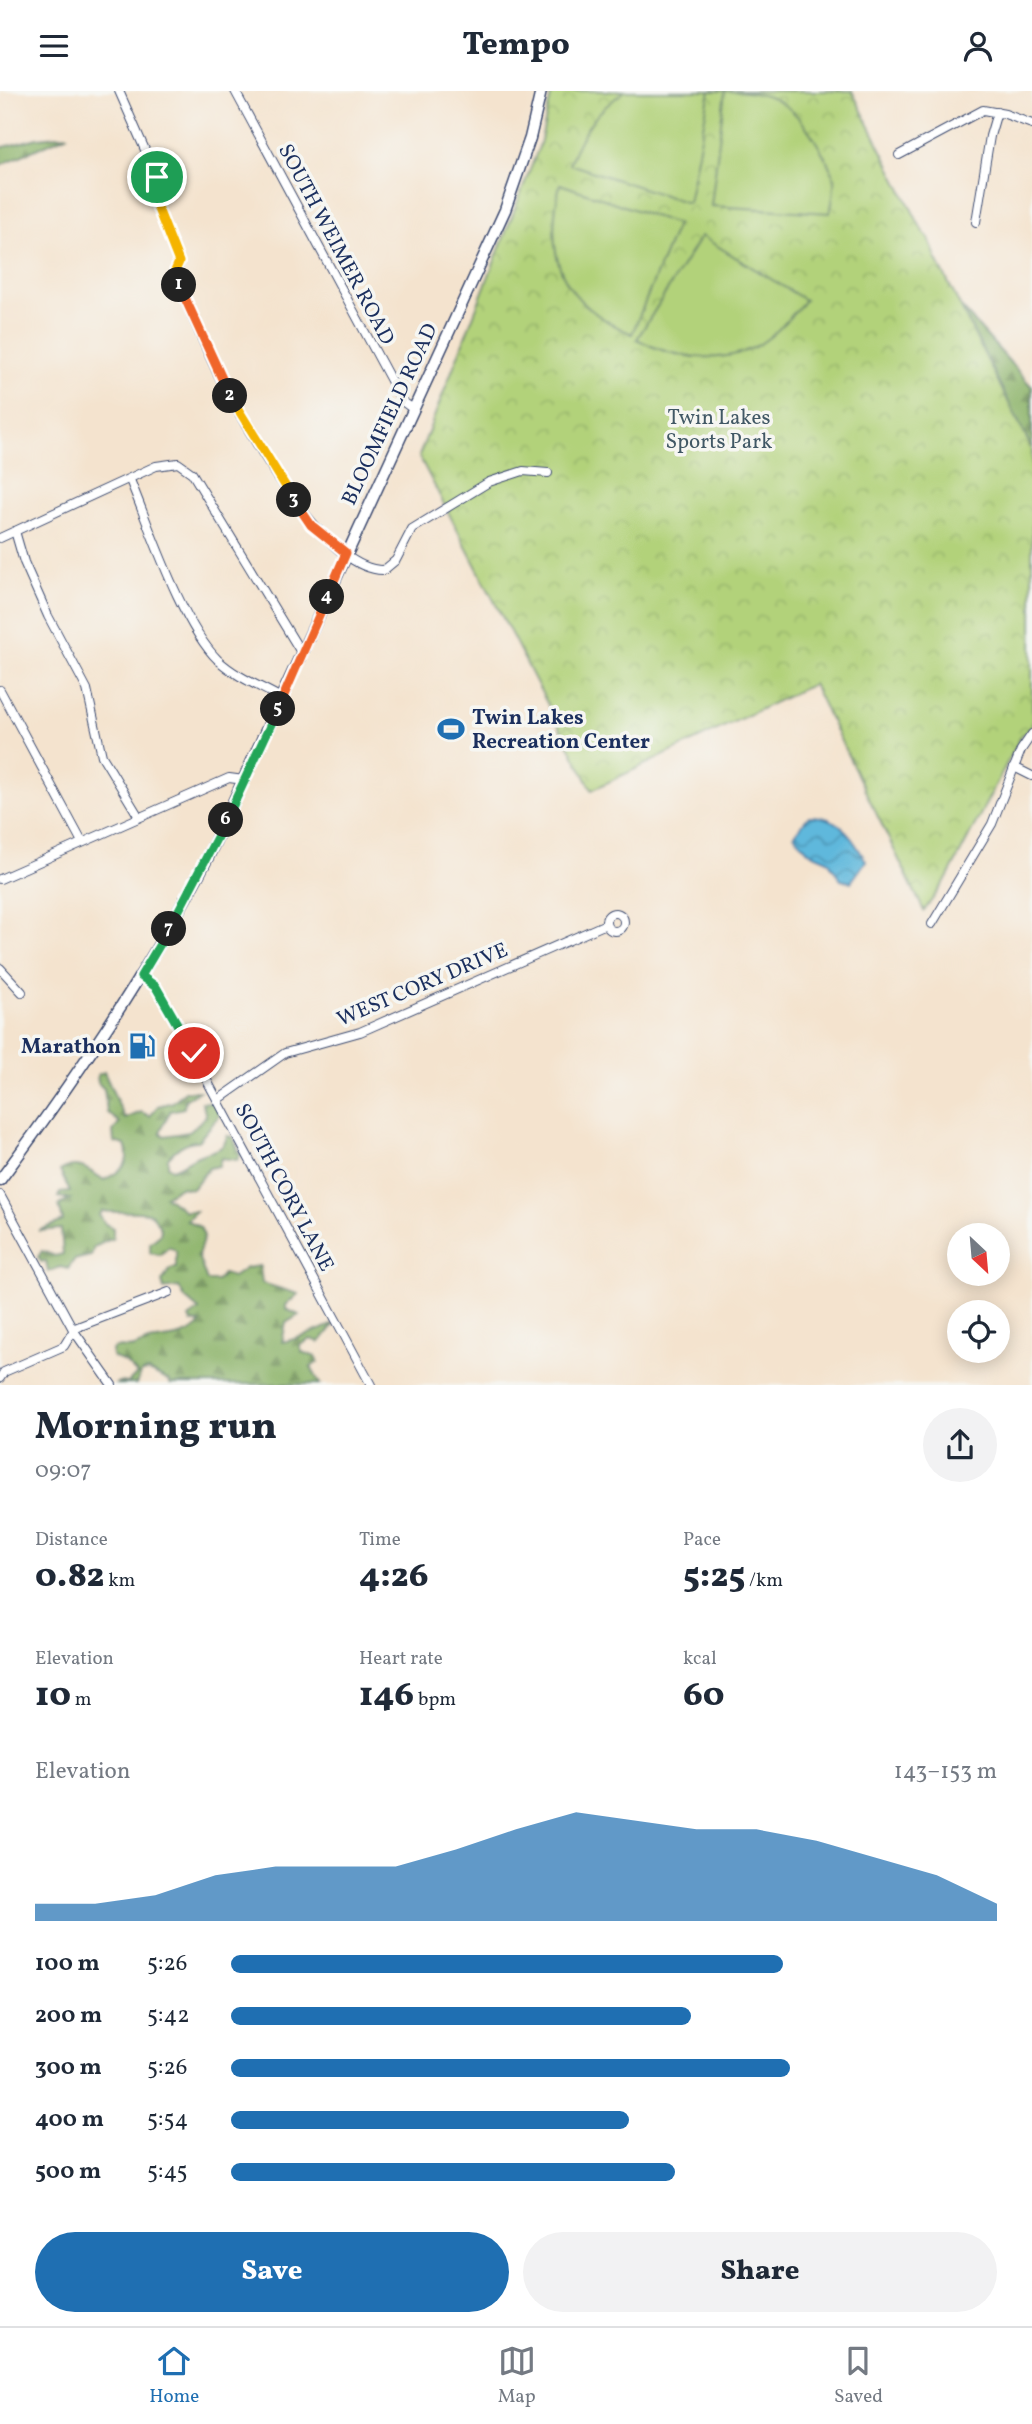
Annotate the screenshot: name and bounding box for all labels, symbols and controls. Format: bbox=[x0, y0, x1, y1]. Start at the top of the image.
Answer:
text: Tempo bbox=[462, 24, 570, 68]
icon: menu bbox=[35, 27, 73, 65]
icon: person bbox=[959, 27, 997, 65]
street label: SOUTH WEIMER ROAD bbox=[270, 139, 401, 350]
pin bbox=[127, 147, 187, 207]
icon: arrive bbox=[138, 158, 176, 196]
pin: 1 bbox=[162, 267, 196, 303]
text: 1 bbox=[175, 271, 182, 297]
street label: BLOOMFIELD ROAD bbox=[335, 319, 445, 510]
pin: 2 bbox=[212, 379, 247, 413]
text: 2 bbox=[225, 382, 234, 408]
park label: Twin Lakes Sports Park bbox=[665, 404, 773, 457]
pin: 3 bbox=[276, 483, 312, 517]
text: 3 bbox=[289, 486, 298, 512]
pin: 4 bbox=[310, 580, 344, 615]
text: 4 bbox=[321, 583, 332, 609]
pin: 5 bbox=[260, 691, 296, 727]
text: 5 bbox=[273, 695, 282, 721]
place label: Twin Lakes Recreation Center bbox=[472, 704, 650, 757]
sports icon: Twin Lakes Recreation Center bbox=[436, 714, 466, 744]
pin: 6 bbox=[208, 803, 244, 837]
text: 6 bbox=[220, 806, 231, 832]
pin: 7 bbox=[152, 911, 186, 947]
text: 7 bbox=[164, 915, 173, 941]
street label: WEST CORY DRIVE bbox=[333, 936, 513, 1035]
pin bbox=[164, 1023, 224, 1083]
fuel station icon: Marathon bbox=[127, 1031, 157, 1061]
place label: Marathon bbox=[21, 1033, 121, 1062]
icon: check bbox=[175, 1034, 213, 1072]
street label: SOUTH CORY LANE bbox=[227, 1099, 340, 1277]
north arrow bbox=[947, 1223, 1010, 1286]
map controls bbox=[947, 1223, 1010, 1363]
button: locate bbox=[947, 1300, 1010, 1363]
text: Morning run bbox=[35, 1402, 277, 1455]
button: share bbox=[923, 1408, 997, 1482]
text: 09:07 bbox=[35, 1455, 91, 1487]
text: Distance bbox=[35, 1527, 108, 1553]
text: Time bbox=[359, 1527, 401, 1553]
text: Pace bbox=[683, 1527, 721, 1553]
text: 0.82 bbox=[35, 1553, 104, 1601]
text: 4:26 bbox=[359, 1553, 429, 1601]
text: 5:25 bbox=[683, 1553, 745, 1601]
text: km bbox=[104, 1568, 135, 1594]
text: /km bbox=[745, 1568, 783, 1594]
text: Elevation bbox=[35, 1646, 114, 1672]
text: Heart rate bbox=[359, 1646, 443, 1672]
text: kcal bbox=[683, 1646, 717, 1672]
text: 10 bbox=[35, 1672, 71, 1720]
text: 146 bbox=[359, 1672, 414, 1720]
text: 60 bbox=[683, 1672, 725, 1720]
text: m bbox=[71, 1687, 92, 1713]
text: bpm bbox=[414, 1687, 456, 1713]
text: Elevation bbox=[35, 1756, 131, 1788]
text: 143–153 m bbox=[894, 1756, 997, 1788]
text: 100 m bbox=[35, 1948, 100, 1980]
text: 5:26 bbox=[147, 1948, 187, 1980]
text: 200 m bbox=[35, 2000, 102, 2032]
text: 5:42 bbox=[147, 2000, 190, 2032]
text: 300 m bbox=[35, 2052, 102, 2084]
text: 5:26 bbox=[147, 2052, 187, 2084]
text: 400 m bbox=[35, 2104, 104, 2136]
text: 5:54 bbox=[147, 2104, 188, 2136]
text: 500 m bbox=[35, 2156, 101, 2188]
text: 5:45 bbox=[147, 2156, 188, 2188]
button: Save bbox=[35, 2232, 509, 2312]
button: Share bbox=[523, 2232, 997, 2312]
tab: Home bbox=[149, 2342, 199, 2410]
tab: Map bbox=[498, 2342, 536, 2410]
tab: Saved bbox=[834, 2342, 883, 2410]

